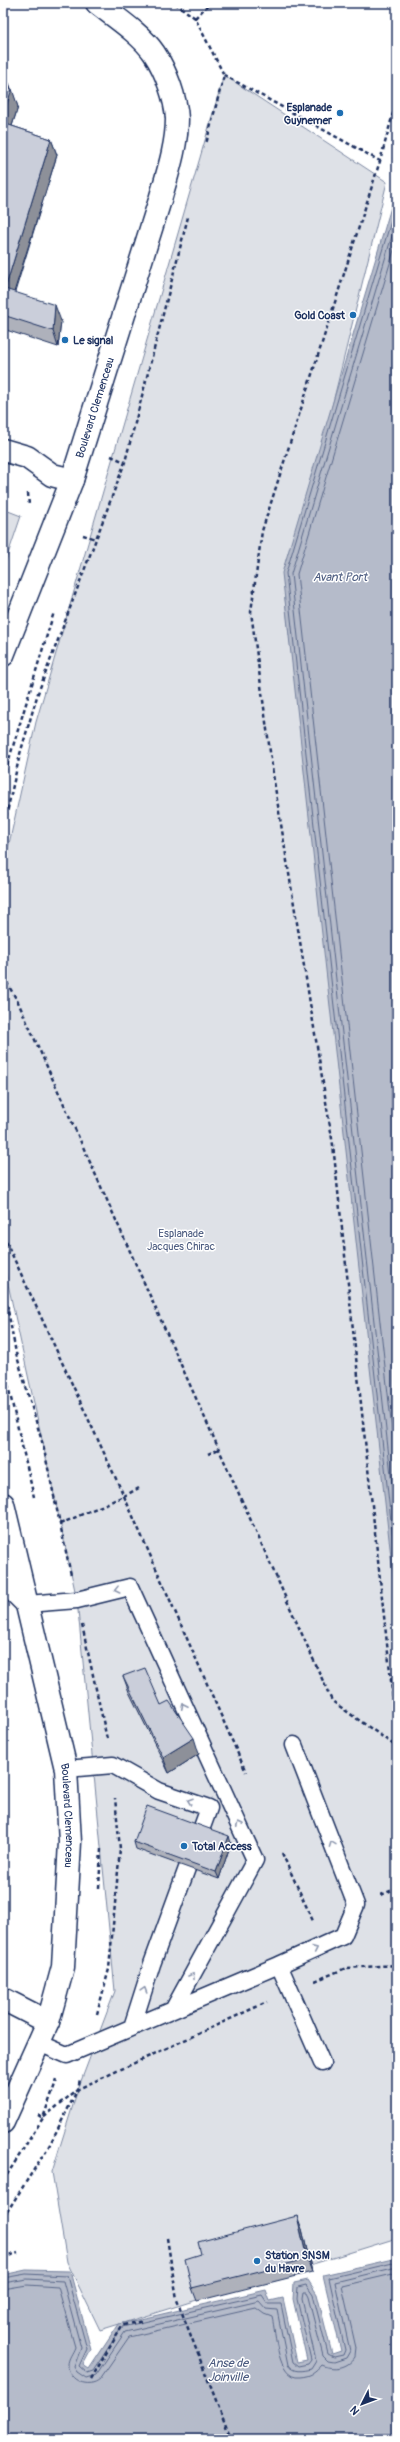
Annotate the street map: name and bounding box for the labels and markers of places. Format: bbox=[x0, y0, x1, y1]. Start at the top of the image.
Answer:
place label: Esplanade Guynemer bbox=[284, 101, 333, 127]
marker: Esplanade Guynemer bbox=[335, 108, 345, 118]
place label: Gold Coast bbox=[294, 309, 346, 322]
marker: Gold Coast bbox=[348, 310, 358, 320]
place label: Le signal bbox=[73, 334, 114, 347]
marker: Le signal bbox=[60, 335, 70, 345]
place label: Total Access bbox=[191, 1840, 252, 1853]
marker: Total Access bbox=[179, 1841, 189, 1851]
place label: Station SNSM du Havre bbox=[265, 2249, 330, 2275]
marker: Station SNSM du Havre bbox=[252, 2256, 262, 2266]

